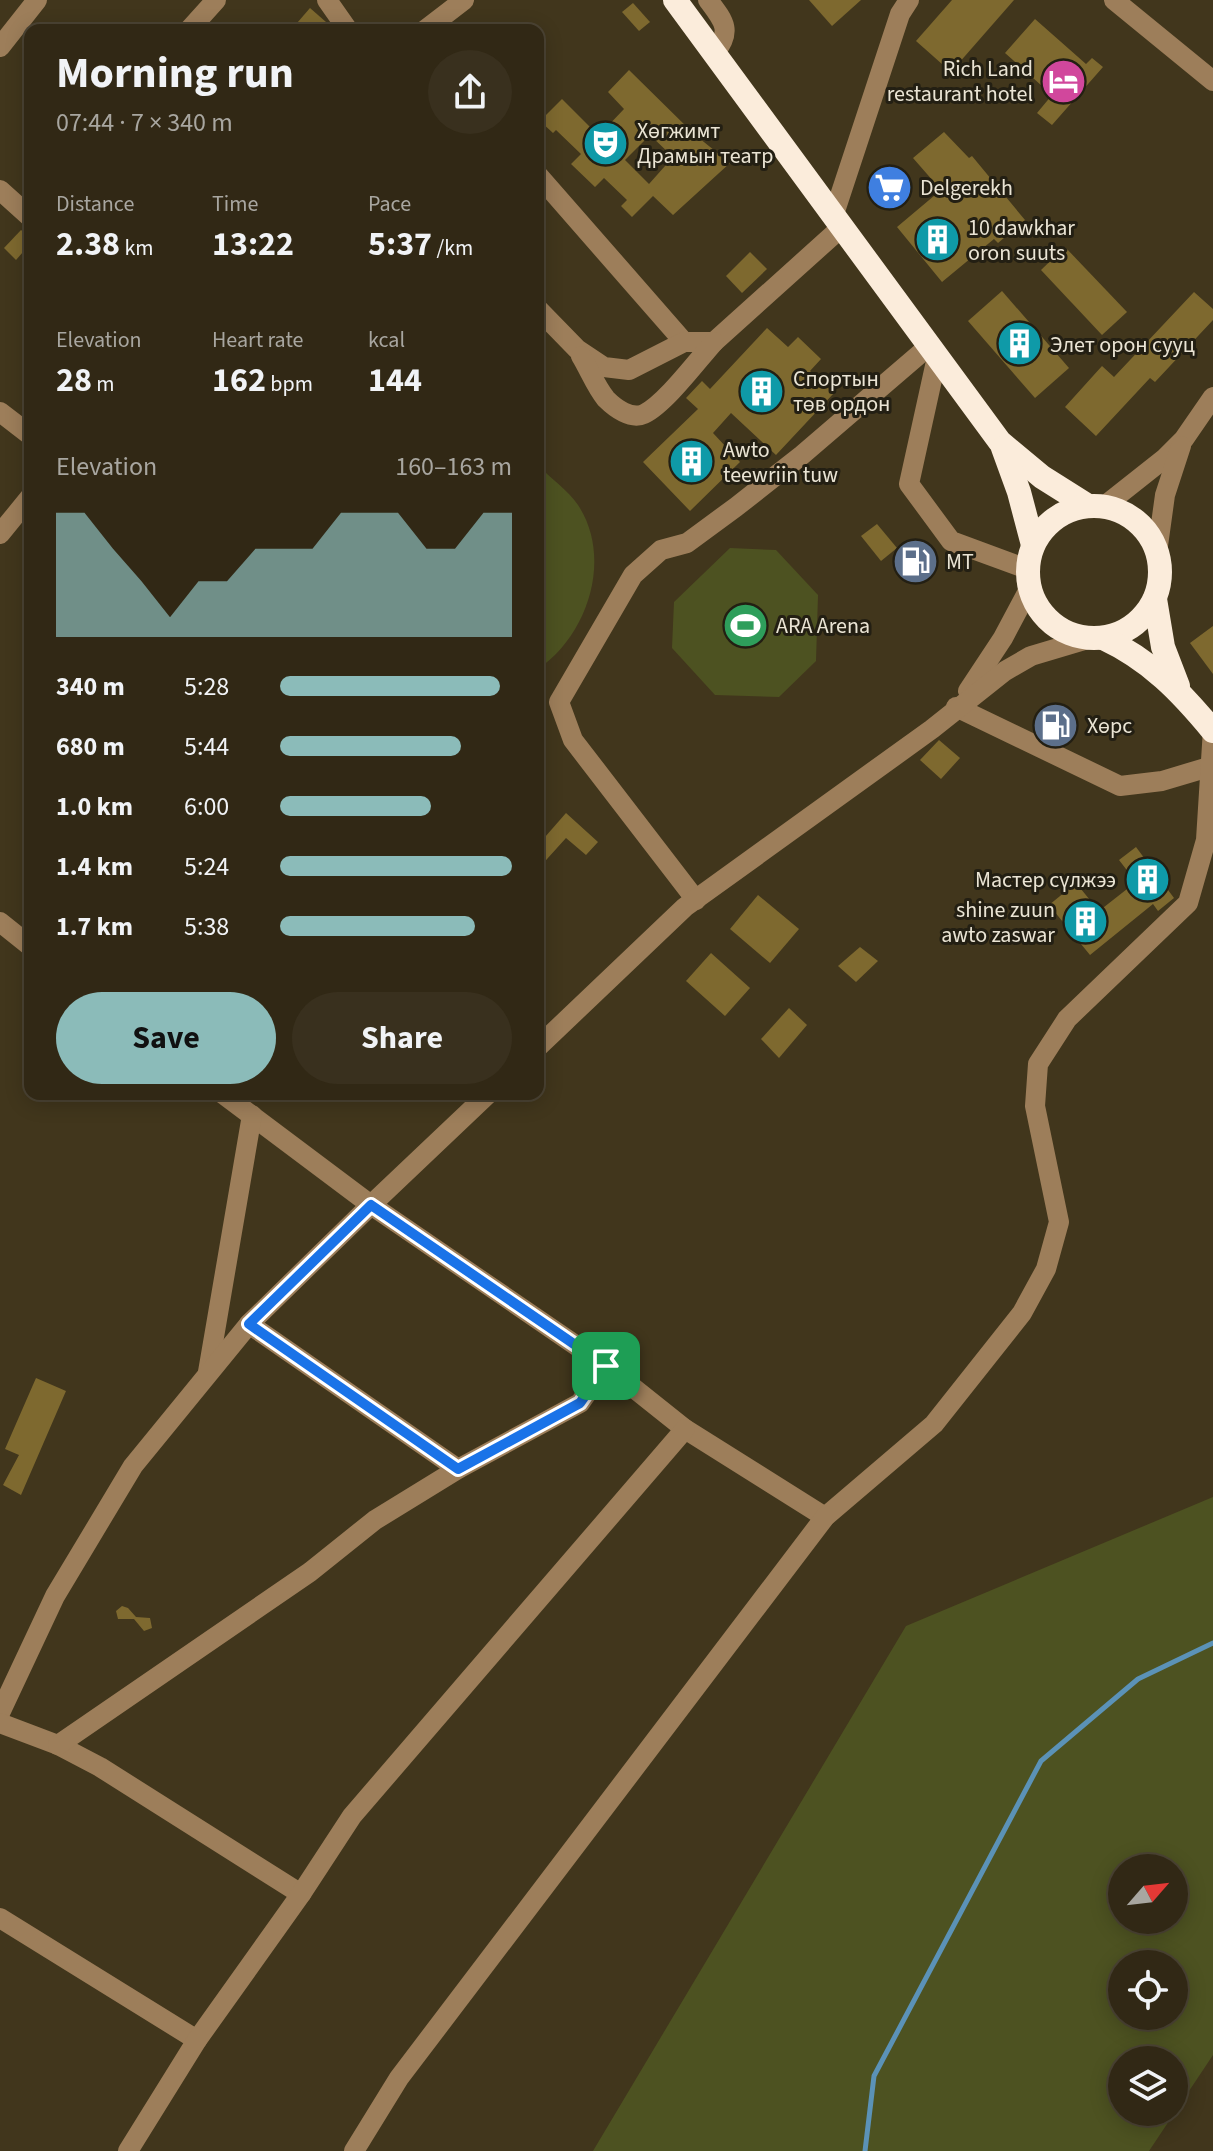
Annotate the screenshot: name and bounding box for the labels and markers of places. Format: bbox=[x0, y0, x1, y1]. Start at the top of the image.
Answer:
place label: Rich Land restaurant hotel bbox=[887, 53, 1033, 110]
hotel icon: Rich Land restaurant hotel bbox=[1040, 57, 1088, 105]
place label: Хөгжимт Драмын театр bbox=[637, 115, 774, 172]
theatre icon: Хөгжимт Драмын театр bbox=[582, 119, 630, 167]
supermarket icon: Delgerekh bbox=[865, 163, 913, 211]
place label: Delgerekh bbox=[920, 172, 1013, 204]
place label: 10 dawkhar oron suuts bbox=[968, 212, 1075, 269]
building icon: 10 dawkhar oron suuts bbox=[913, 216, 961, 264]
building icon: Элет орон сууц bbox=[995, 320, 1043, 368]
place label: Элет орон сууц bbox=[1050, 329, 1195, 361]
place label: Спортын төв ордон bbox=[793, 363, 890, 420]
building icon: Спортын төв ордон bbox=[738, 367, 786, 415]
place label: Awto teewriin tuw bbox=[723, 434, 838, 491]
building icon: Awto teewriin tuw bbox=[668, 438, 716, 486]
fuel station icon: MT bbox=[891, 537, 939, 585]
place label: MT bbox=[946, 546, 974, 578]
sports icon: ARA Arena bbox=[721, 601, 769, 649]
place label: ARA Arena bbox=[776, 610, 870, 642]
fuel station icon: Хөрс bbox=[1032, 701, 1080, 749]
place label: Хөрс bbox=[1087, 710, 1132, 742]
building icon: Мастер сүлжээ bbox=[1123, 855, 1171, 903]
place label: Мастер сүлжээ bbox=[975, 864, 1116, 896]
place label: shine zuun awto zaswar bbox=[941, 894, 1055, 951]
building icon: shine zuun awto zaswar bbox=[1062, 898, 1110, 946]
pin bbox=[572, 1332, 640, 1400]

